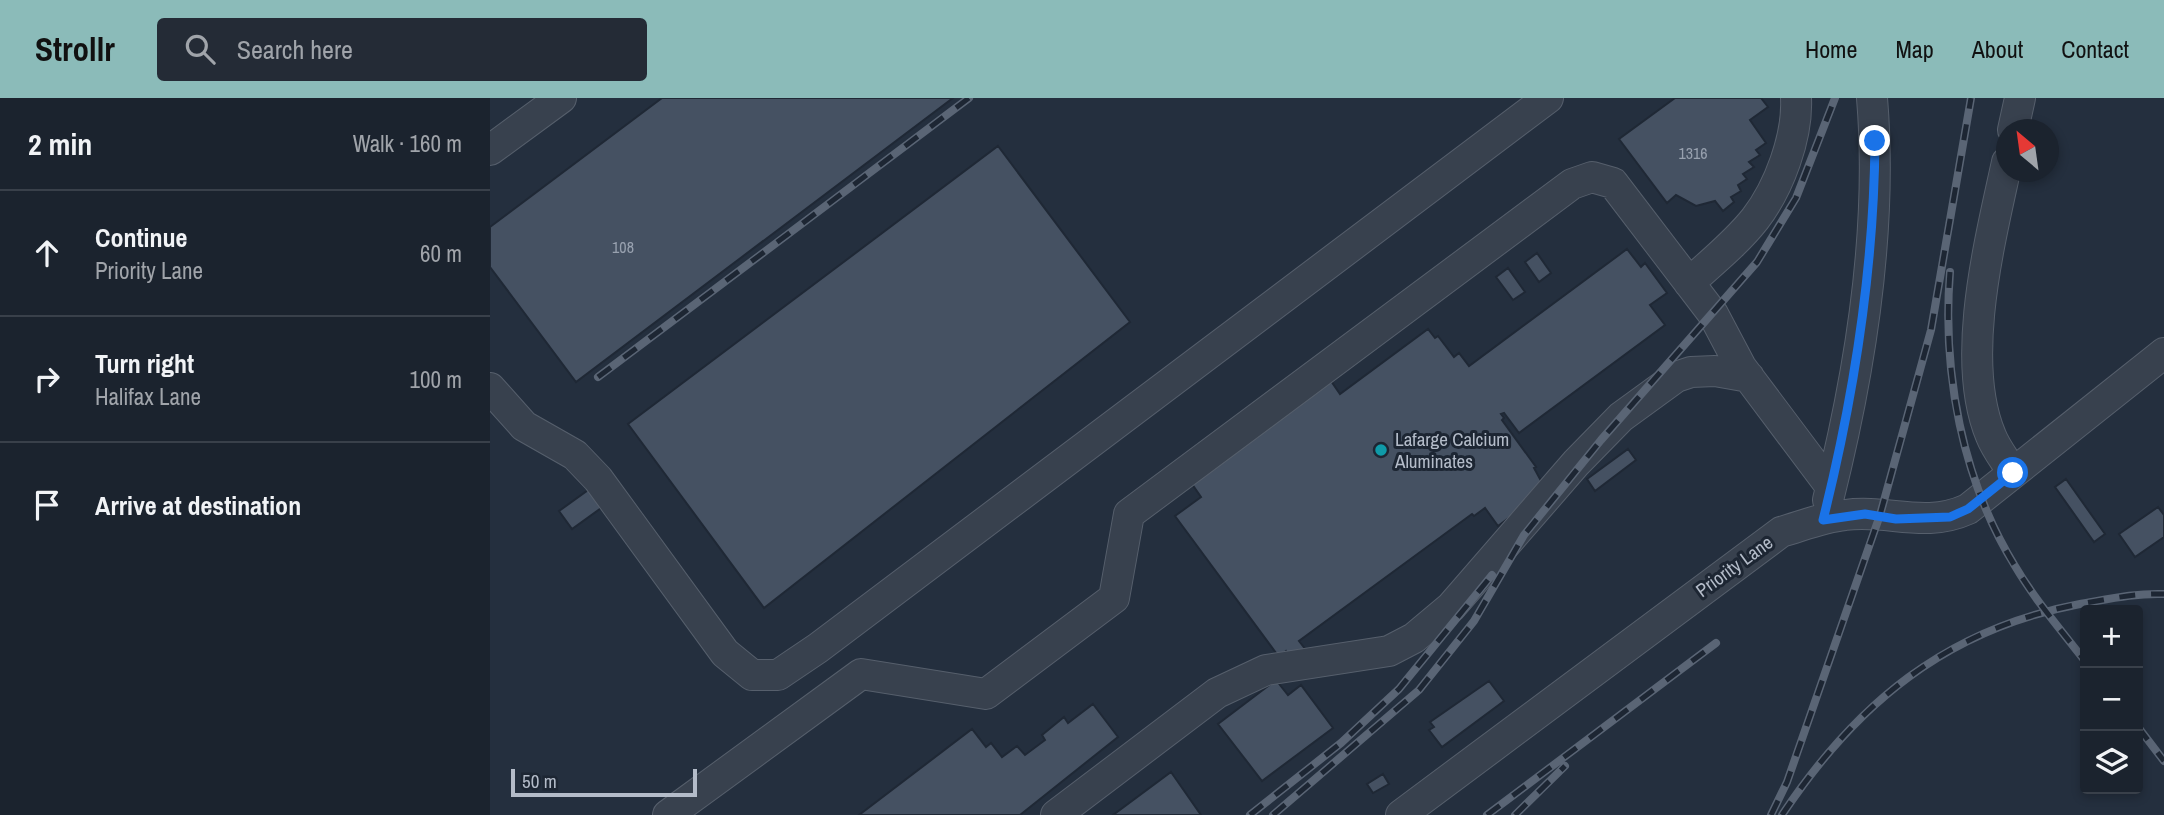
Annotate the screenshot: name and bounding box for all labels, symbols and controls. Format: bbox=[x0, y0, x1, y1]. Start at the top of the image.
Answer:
search box bbox=[157, 18, 647, 81]
text: Strollr bbox=[35, 27, 115, 71]
icon: search bbox=[181, 30, 219, 68]
text: Search here bbox=[237, 32, 353, 67]
text: Home bbox=[1805, 33, 1857, 65]
text: Map bbox=[1895, 33, 1934, 65]
text: About bbox=[1972, 33, 2023, 65]
text: Contact bbox=[2061, 33, 2129, 65]
north arrow bbox=[1996, 119, 2059, 182]
text: 2 min bbox=[28, 124, 92, 164]
route end bbox=[1859, 125, 1890, 156]
text: Walk · 160 m bbox=[353, 128, 462, 159]
house number: 1316 bbox=[1678, 142, 1708, 164]
text: Continue bbox=[95, 220, 187, 255]
icon: ahead bbox=[28, 234, 66, 272]
house number: 108 bbox=[612, 236, 634, 258]
text: 60 m bbox=[420, 238, 462, 269]
text: Priority Lane bbox=[95, 255, 203, 286]
text: Turn right bbox=[95, 346, 194, 381]
icon: right bbox=[28, 360, 66, 398]
text: 100 m bbox=[410, 364, 462, 395]
text: Halifax Lane bbox=[95, 381, 201, 412]
place label: Lafarge Calcium Aluminates bbox=[1394, 426, 1509, 474]
marker: Lafarge Calcium Aluminates bbox=[1373, 442, 1389, 458]
route start bbox=[1997, 457, 2028, 488]
icon: arrive bbox=[28, 486, 66, 524]
text: Arrive at destination bbox=[95, 488, 301, 523]
street label: Priority Lane bbox=[1690, 529, 1778, 603]
map controls bbox=[2080, 605, 2143, 794]
button: + bbox=[2080, 605, 2143, 668]
button: − bbox=[2080, 668, 2143, 731]
button: layers bbox=[2080, 731, 2143, 794]
scale bar bbox=[511, 766, 696, 798]
text: 50 m bbox=[522, 768, 557, 794]

